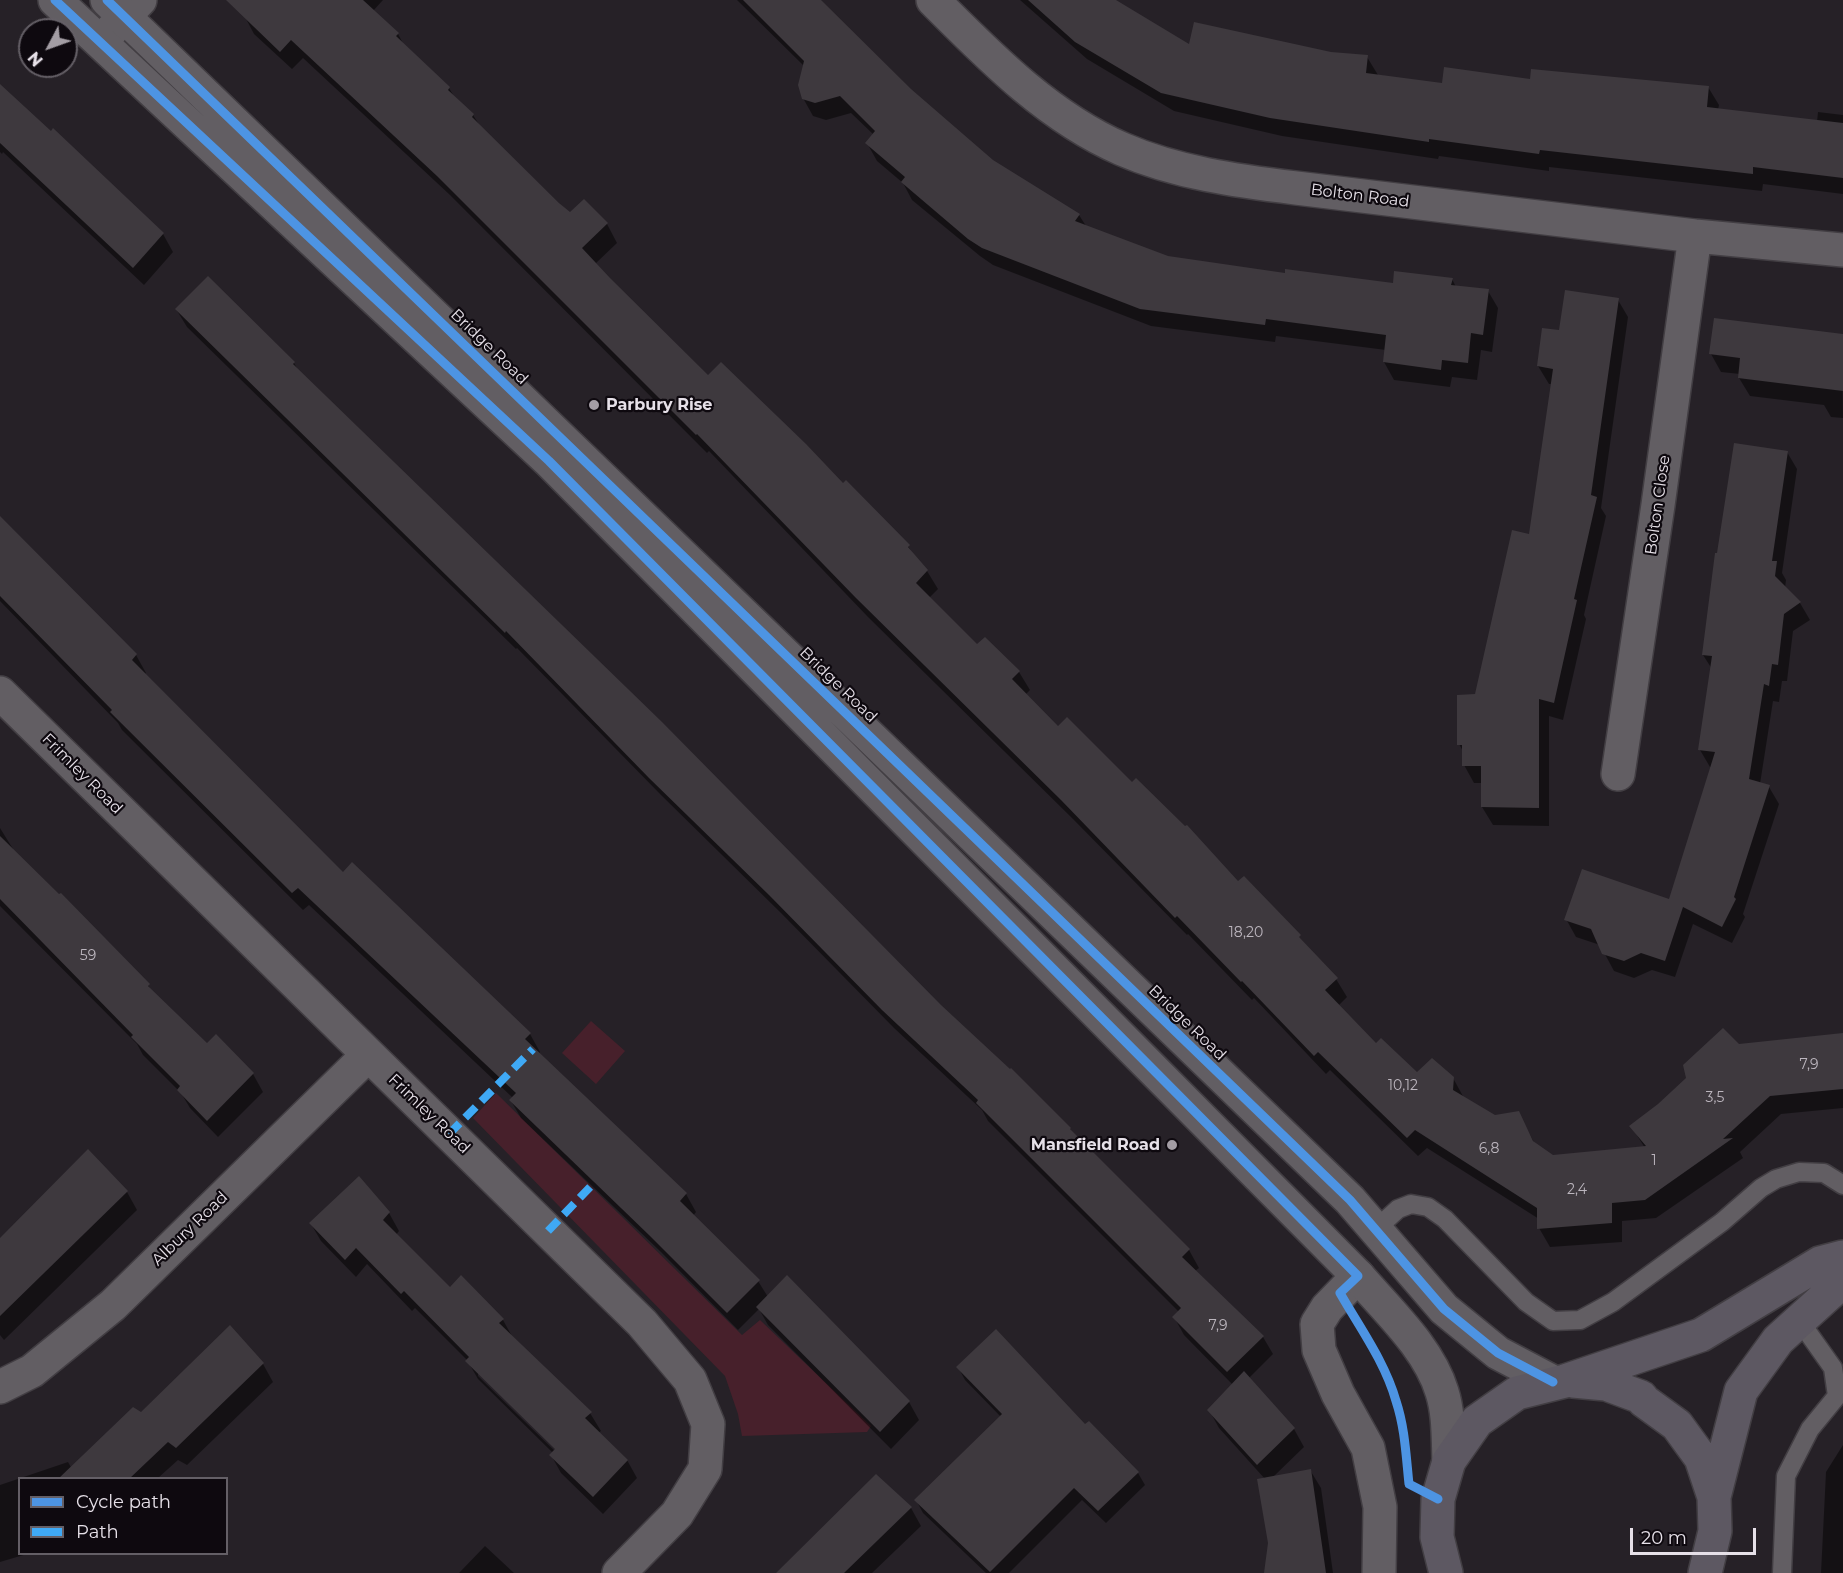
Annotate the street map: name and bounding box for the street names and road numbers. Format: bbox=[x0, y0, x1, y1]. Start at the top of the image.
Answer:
street label: Bolton Road bbox=[1310, 180, 1410, 212]
street label: Bridge Road bbox=[446, 305, 532, 389]
street label: Bolton Close bbox=[1641, 454, 1675, 556]
street label: Bridge Road bbox=[795, 643, 881, 727]
street label: Frimley Road bbox=[38, 730, 126, 818]
street label: Bridge Road bbox=[1144, 981, 1230, 1065]
street label: Frimley Road bbox=[384, 1070, 474, 1158]
street label: Albury Road bbox=[148, 1188, 232, 1270]

